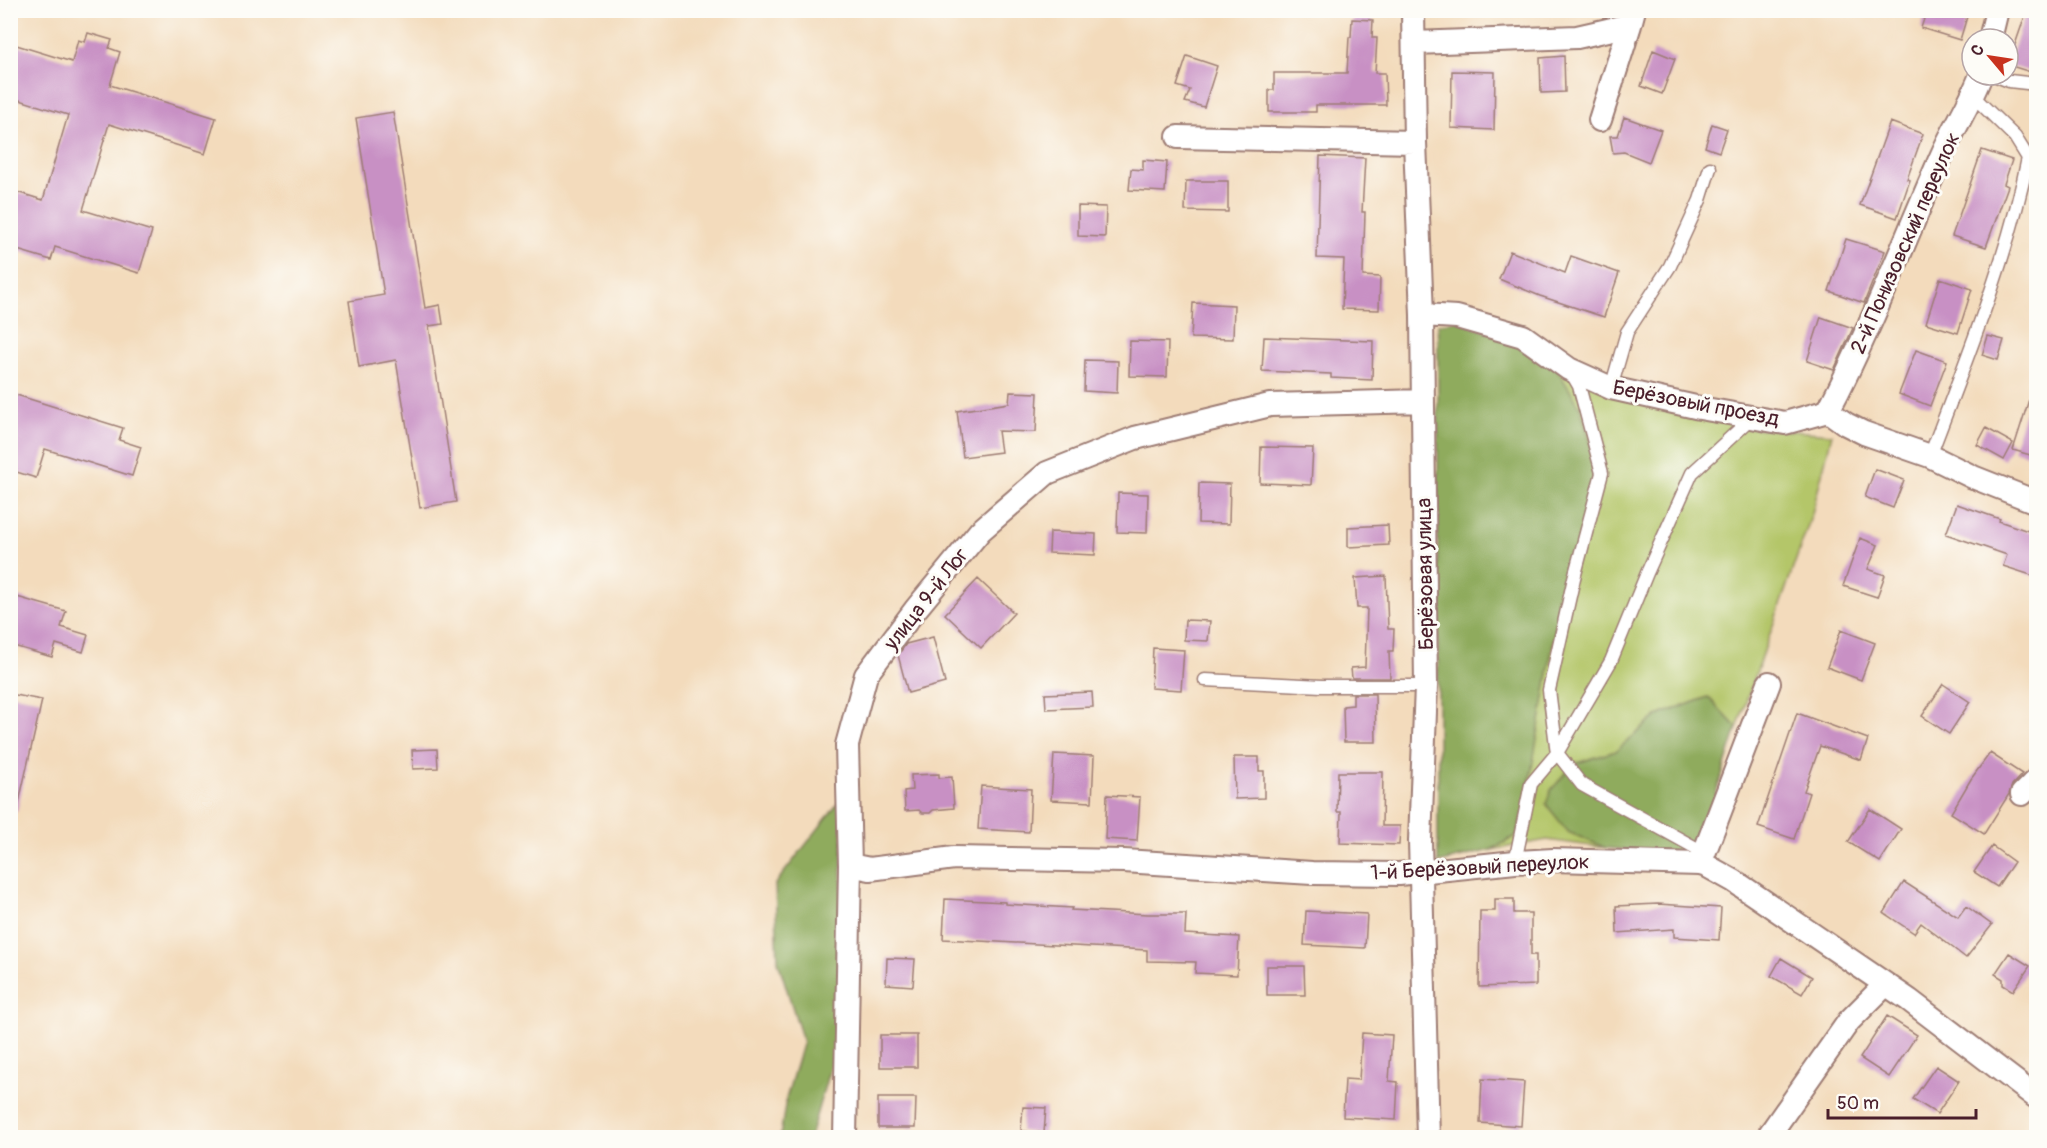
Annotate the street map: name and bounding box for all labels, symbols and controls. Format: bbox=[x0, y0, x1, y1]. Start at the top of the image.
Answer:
north arrow bbox=[1960, 27, 2020, 87]
text: С bbox=[1967, 41, 1989, 59]
street label: 2-й Понизовский переулок bbox=[1844, 128, 1967, 358]
street label: Берёзовый проезд bbox=[1610, 374, 1782, 433]
street label: Берёзовая улица bbox=[1411, 498, 1440, 650]
street label: улица 9-й Лог bbox=[877, 543, 975, 657]
street label: 1-й Берёзовый переулок bbox=[1370, 848, 1590, 887]
scale bar bbox=[1828, 1082, 1976, 1120]
text: 50 m bbox=[1837, 1092, 1879, 1115]

